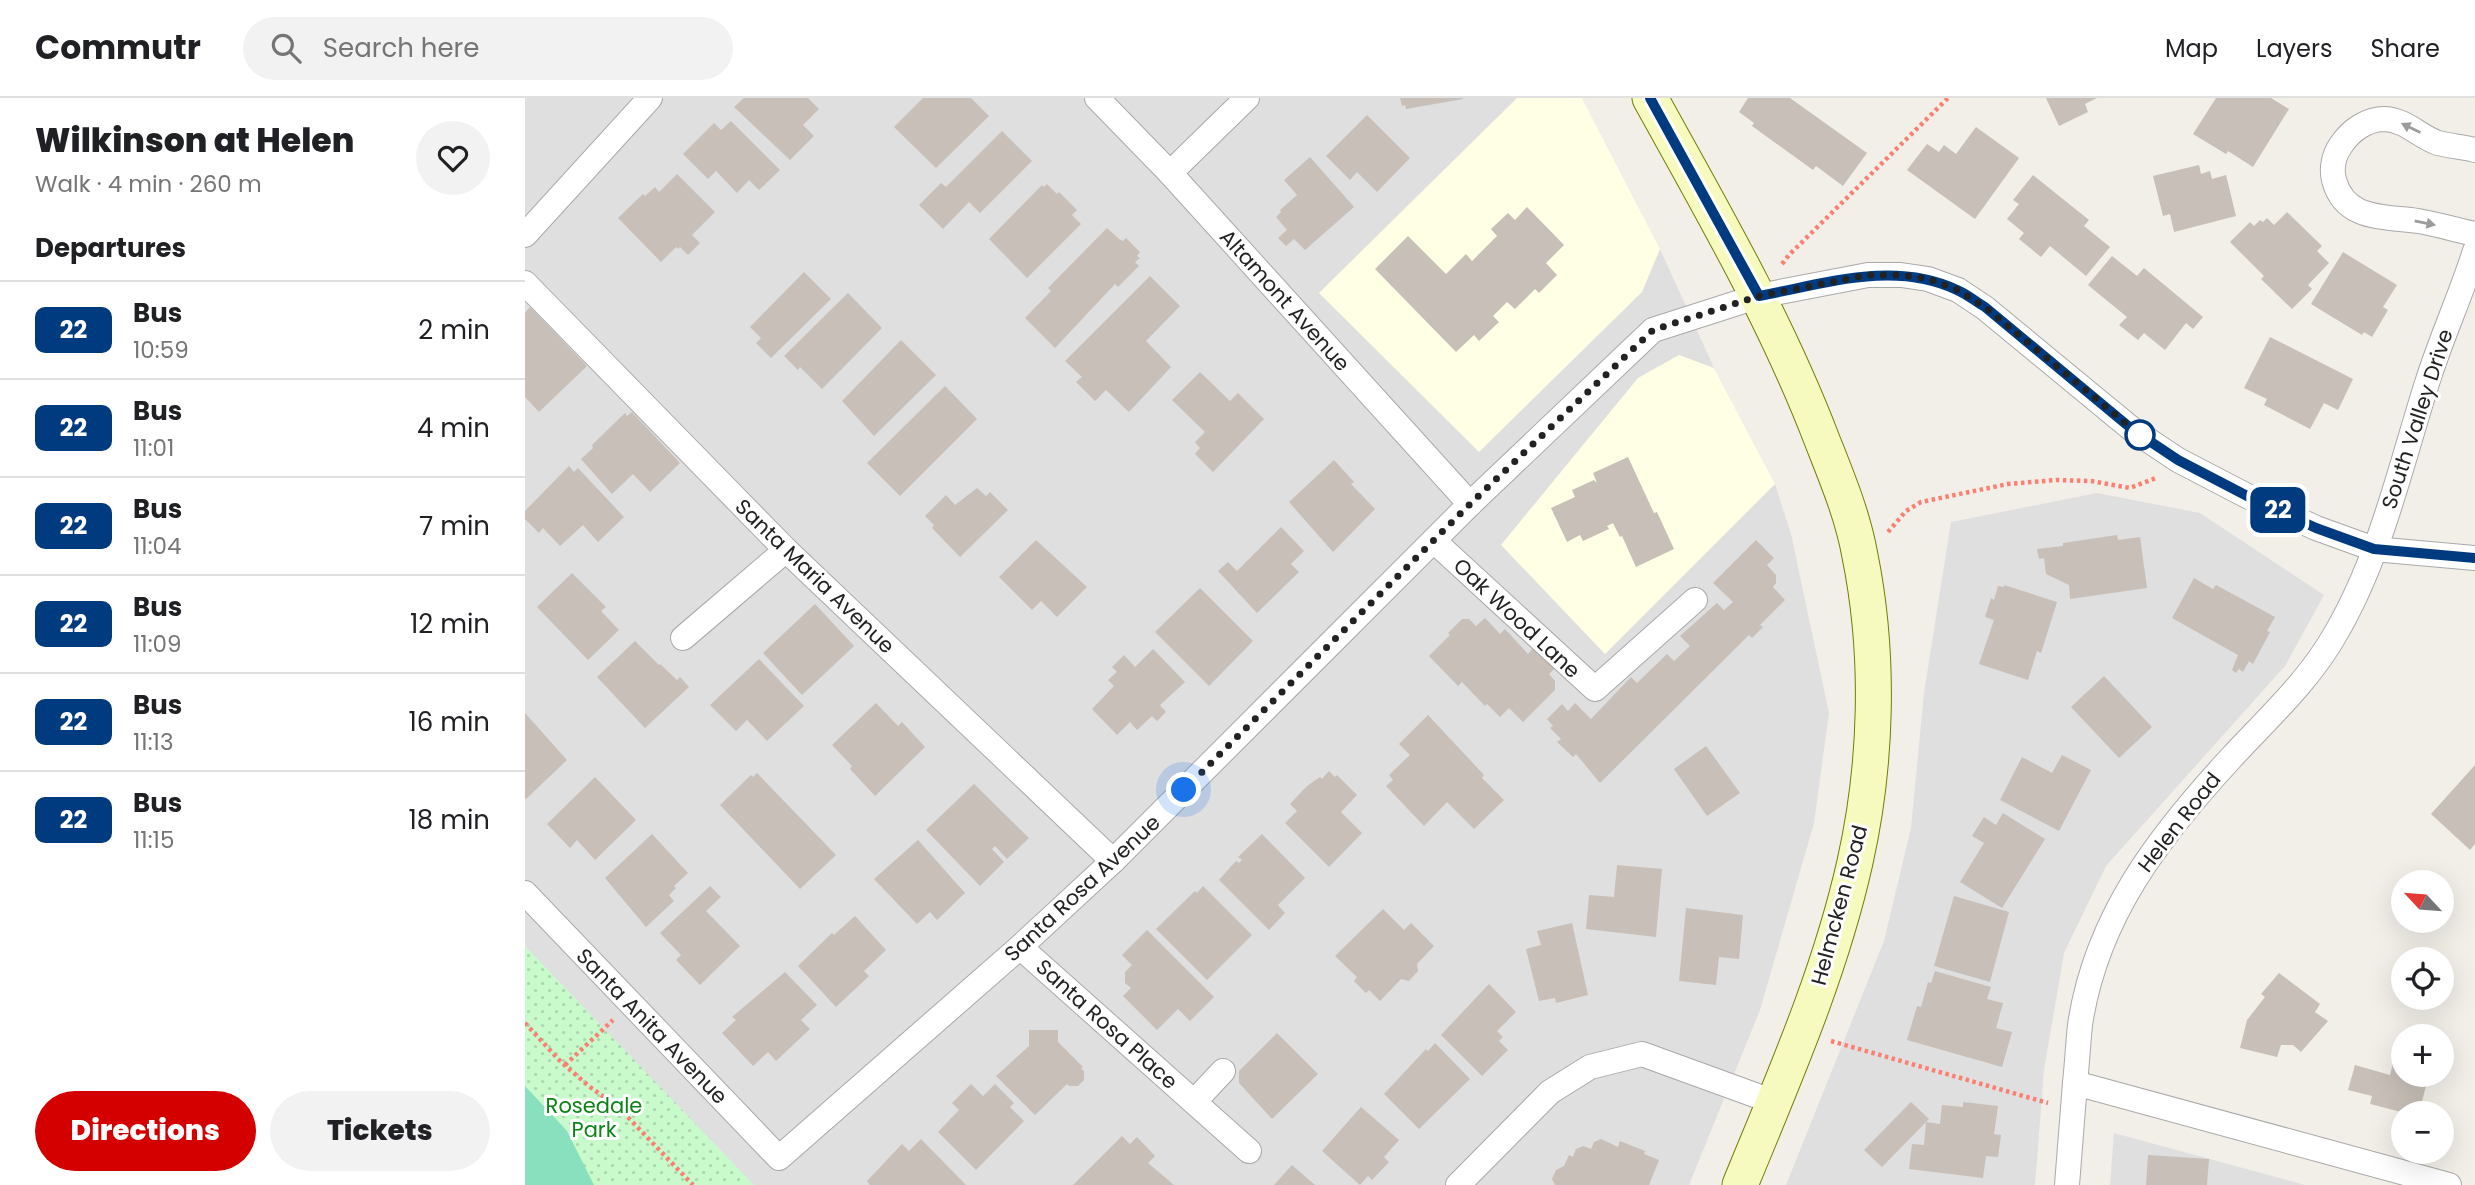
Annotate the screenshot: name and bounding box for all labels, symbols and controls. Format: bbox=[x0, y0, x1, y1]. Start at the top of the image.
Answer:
search box bbox=[243, 17, 733, 80]
text: Commutr bbox=[35, 24, 201, 71]
icon: search bbox=[267, 29, 305, 67]
text: Search here bbox=[323, 30, 479, 66]
text: Map bbox=[2165, 32, 2218, 65]
text: Layers bbox=[2256, 32, 2332, 65]
text: Share bbox=[2370, 32, 2440, 65]
text: Wilkinson at Helen bbox=[35, 117, 354, 164]
button: heart bbox=[416, 121, 490, 195]
one-way arrow bbox=[2401, 123, 2421, 134]
text: Walk · 4 min · 260 m bbox=[35, 168, 262, 200]
one-way arrow bbox=[2414, 218, 2436, 229]
street label: Altamont Avenue bbox=[1213, 223, 1357, 377]
text: Departures bbox=[35, 230, 186, 266]
text: Bus bbox=[133, 295, 182, 331]
text: 2 min bbox=[418, 312, 490, 348]
text: 22 bbox=[60, 313, 87, 346]
street label: South Valley Drive bbox=[2374, 325, 2460, 513]
text: 10:59 bbox=[133, 334, 189, 366]
text: Bus bbox=[133, 393, 182, 429]
text: 4 min bbox=[417, 410, 490, 446]
text: 22 bbox=[60, 411, 87, 444]
unlabelled marker bbox=[2125, 420, 2155, 450]
text: 11:01 bbox=[133, 432, 174, 464]
line badge: 22 bbox=[2247, 487, 2309, 533]
text: Bus bbox=[133, 491, 182, 527]
street label: Santa Maria Avenue bbox=[729, 492, 901, 660]
text: 22 bbox=[2264, 493, 2292, 526]
text: 7 min bbox=[419, 508, 490, 544]
text: 22 bbox=[60, 509, 87, 542]
text: 11:04 bbox=[133, 530, 182, 562]
street label: Oak Wood Lane bbox=[1447, 551, 1587, 685]
text: Bus bbox=[133, 589, 182, 625]
text: 12 min bbox=[410, 606, 490, 642]
text: 22 bbox=[60, 607, 87, 640]
text: 11:09 bbox=[133, 628, 182, 660]
text: Bus bbox=[133, 687, 182, 723]
text: 16 min bbox=[408, 704, 490, 740]
text: 22 bbox=[60, 705, 87, 738]
text: 11:13 bbox=[133, 726, 174, 758]
street label: Helen Road bbox=[2131, 766, 2227, 878]
your location bbox=[1166, 772, 1201, 807]
text: Bus bbox=[133, 785, 182, 821]
text: 18 min bbox=[409, 802, 490, 838]
text: 22 bbox=[60, 803, 87, 836]
street label: Santa Rosa Avenue bbox=[998, 808, 1166, 968]
street label: Helmcken Road bbox=[1804, 822, 1874, 988]
text: 11:15 bbox=[133, 824, 174, 856]
north arrow bbox=[2391, 870, 2453, 933]
map controls bbox=[2391, 870, 2454, 1164]
street label: Santa Anita Avenue bbox=[570, 942, 734, 1110]
button: locate bbox=[2391, 947, 2454, 1010]
street label: Santa Rosa Place bbox=[1030, 952, 1184, 1096]
button: + bbox=[2391, 1024, 2454, 1087]
button: Directions bbox=[35, 1091, 256, 1171]
button: Tickets bbox=[270, 1091, 490, 1171]
park label: Rosedale Park bbox=[546, 1091, 642, 1144]
button: − bbox=[2391, 1101, 2454, 1164]

